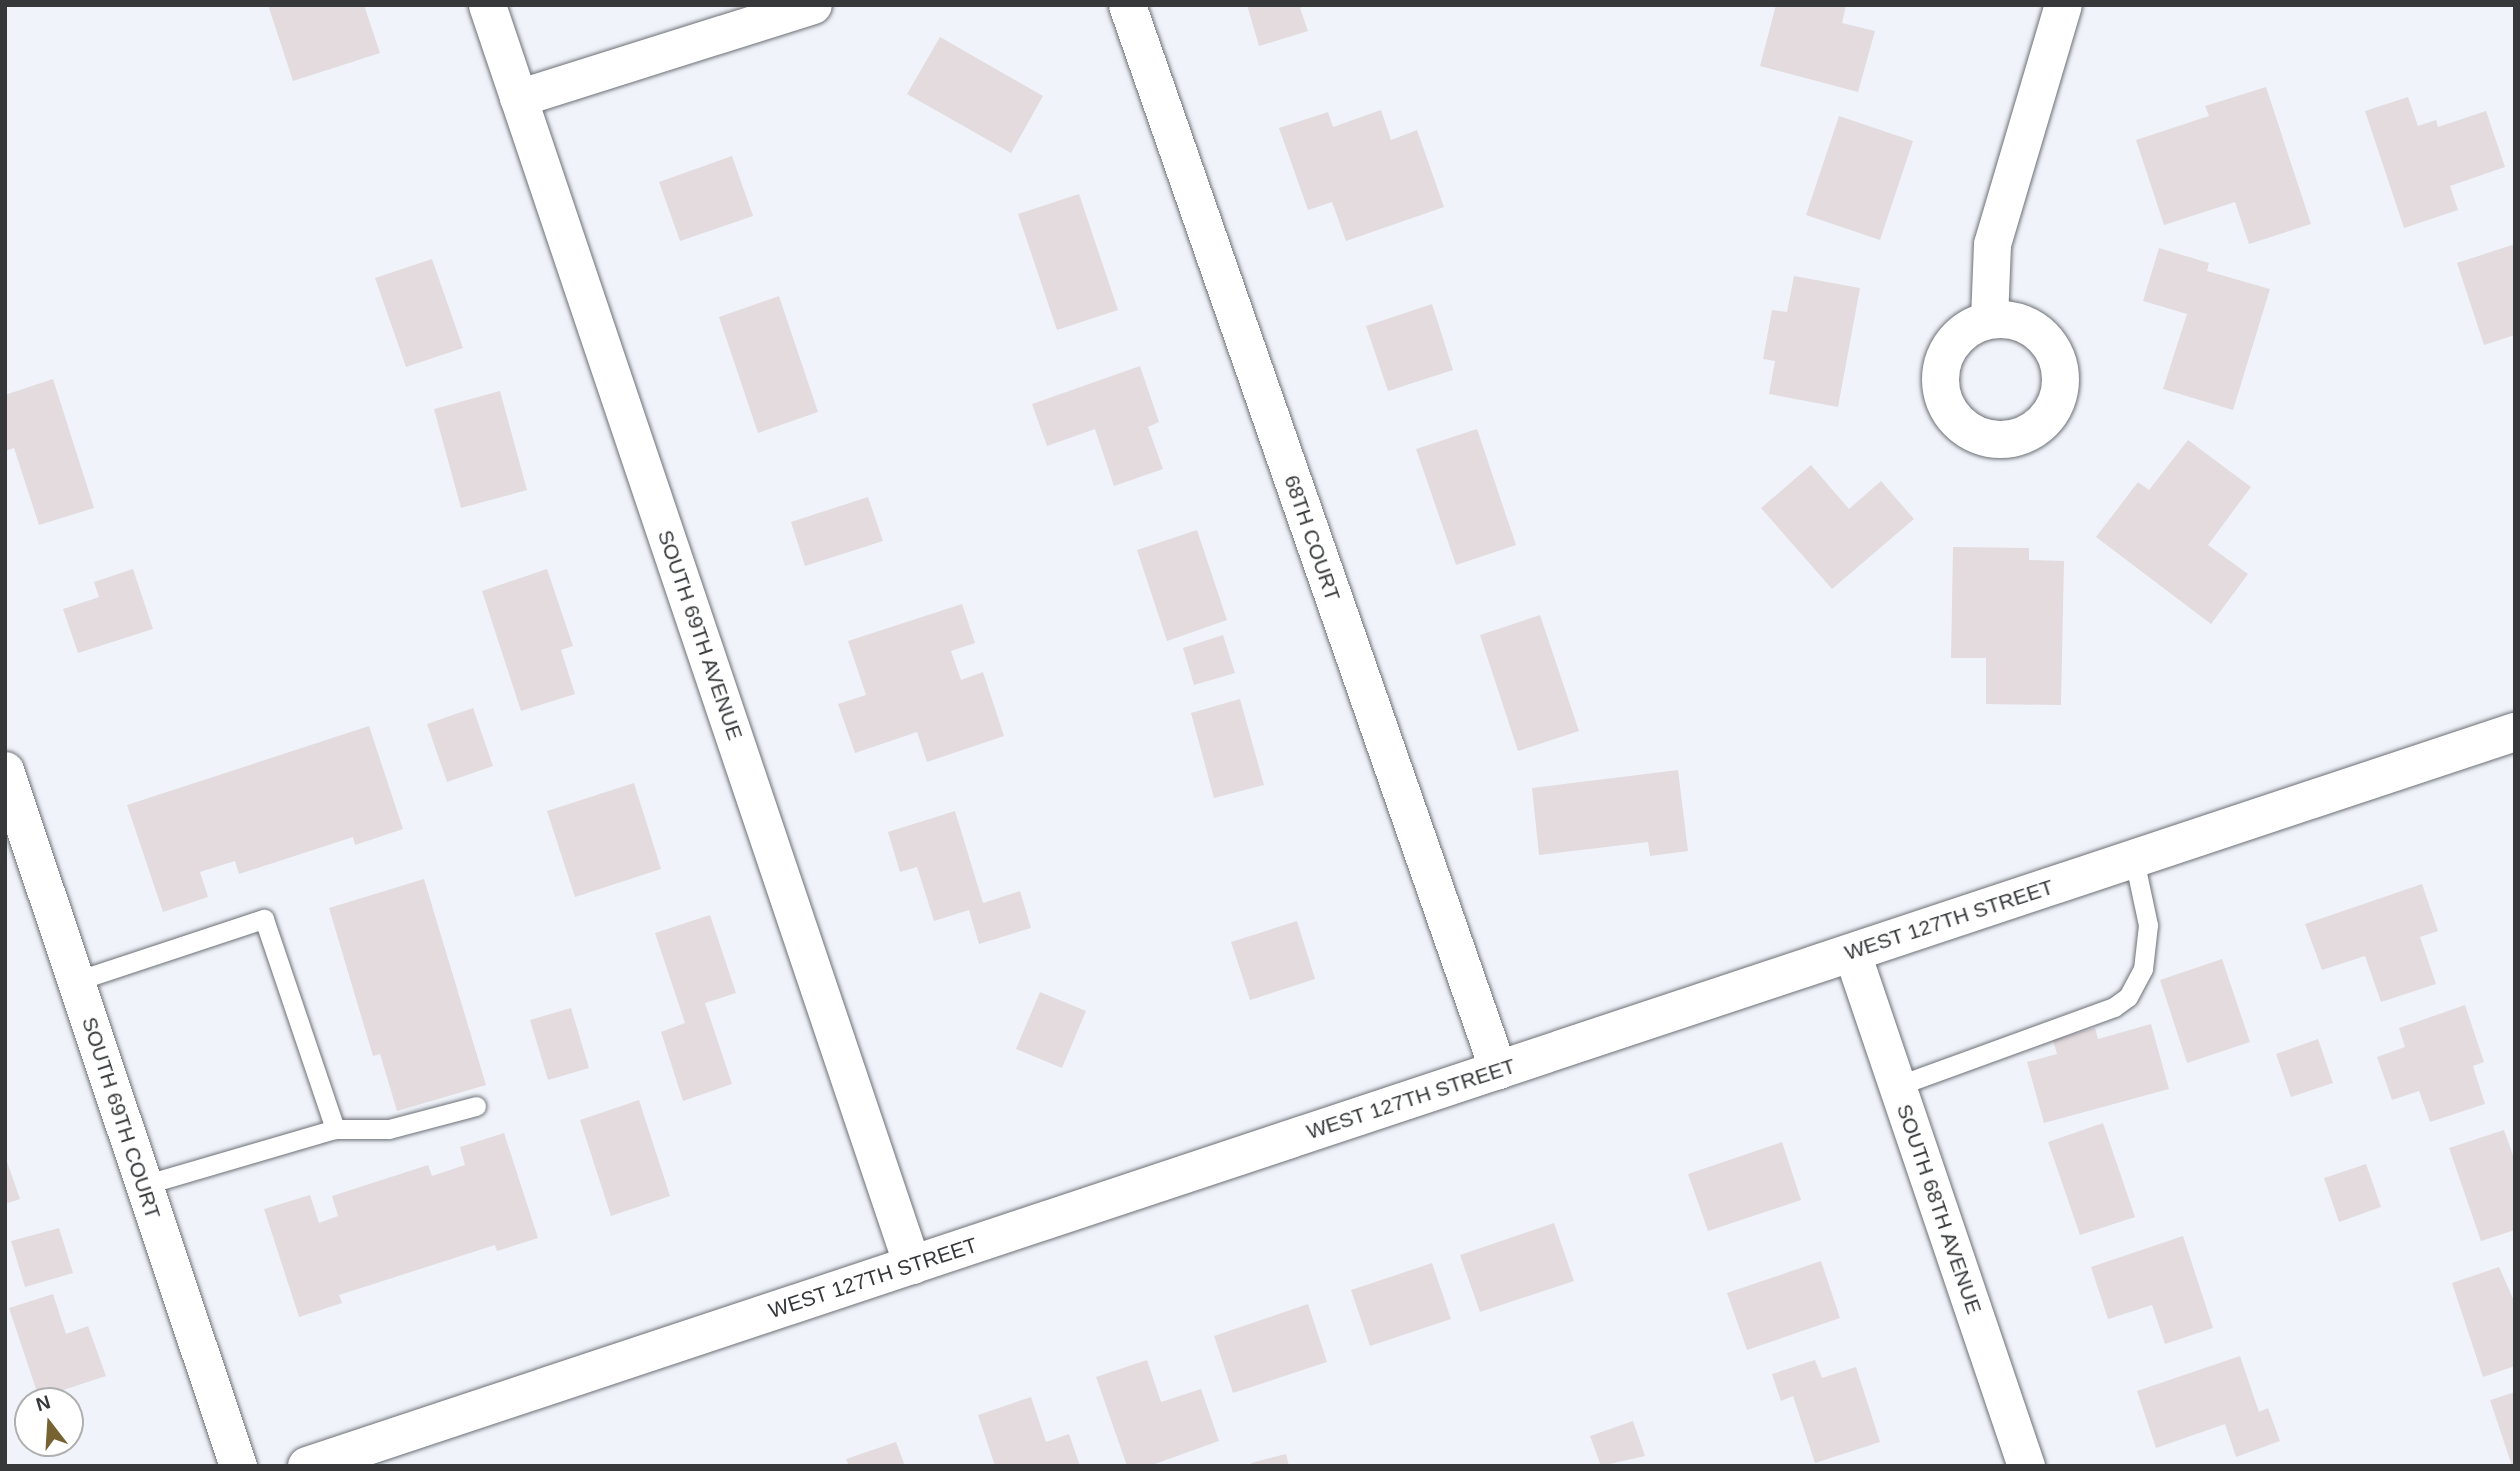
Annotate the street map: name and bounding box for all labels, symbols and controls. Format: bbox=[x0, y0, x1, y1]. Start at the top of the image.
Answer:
street label: 68TH COURT bbox=[1279, 472, 1345, 604]
street label: SOUTH 69TH AVENUE bbox=[652, 526, 748, 744]
street label: WEST 127TH STREET bbox=[1841, 874, 2057, 966]
street label: SOUTH 69TH COURT bbox=[76, 1014, 166, 1222]
street label: WEST 127TH STREET bbox=[1303, 1053, 1519, 1145]
street label: SOUTH 68TH AVENUE bbox=[1891, 1100, 1987, 1318]
street label: WEST 127TH STREET bbox=[765, 1232, 981, 1324]
north arrow bbox=[14, 1387, 84, 1457]
text: N bbox=[34, 1391, 53, 1415]

